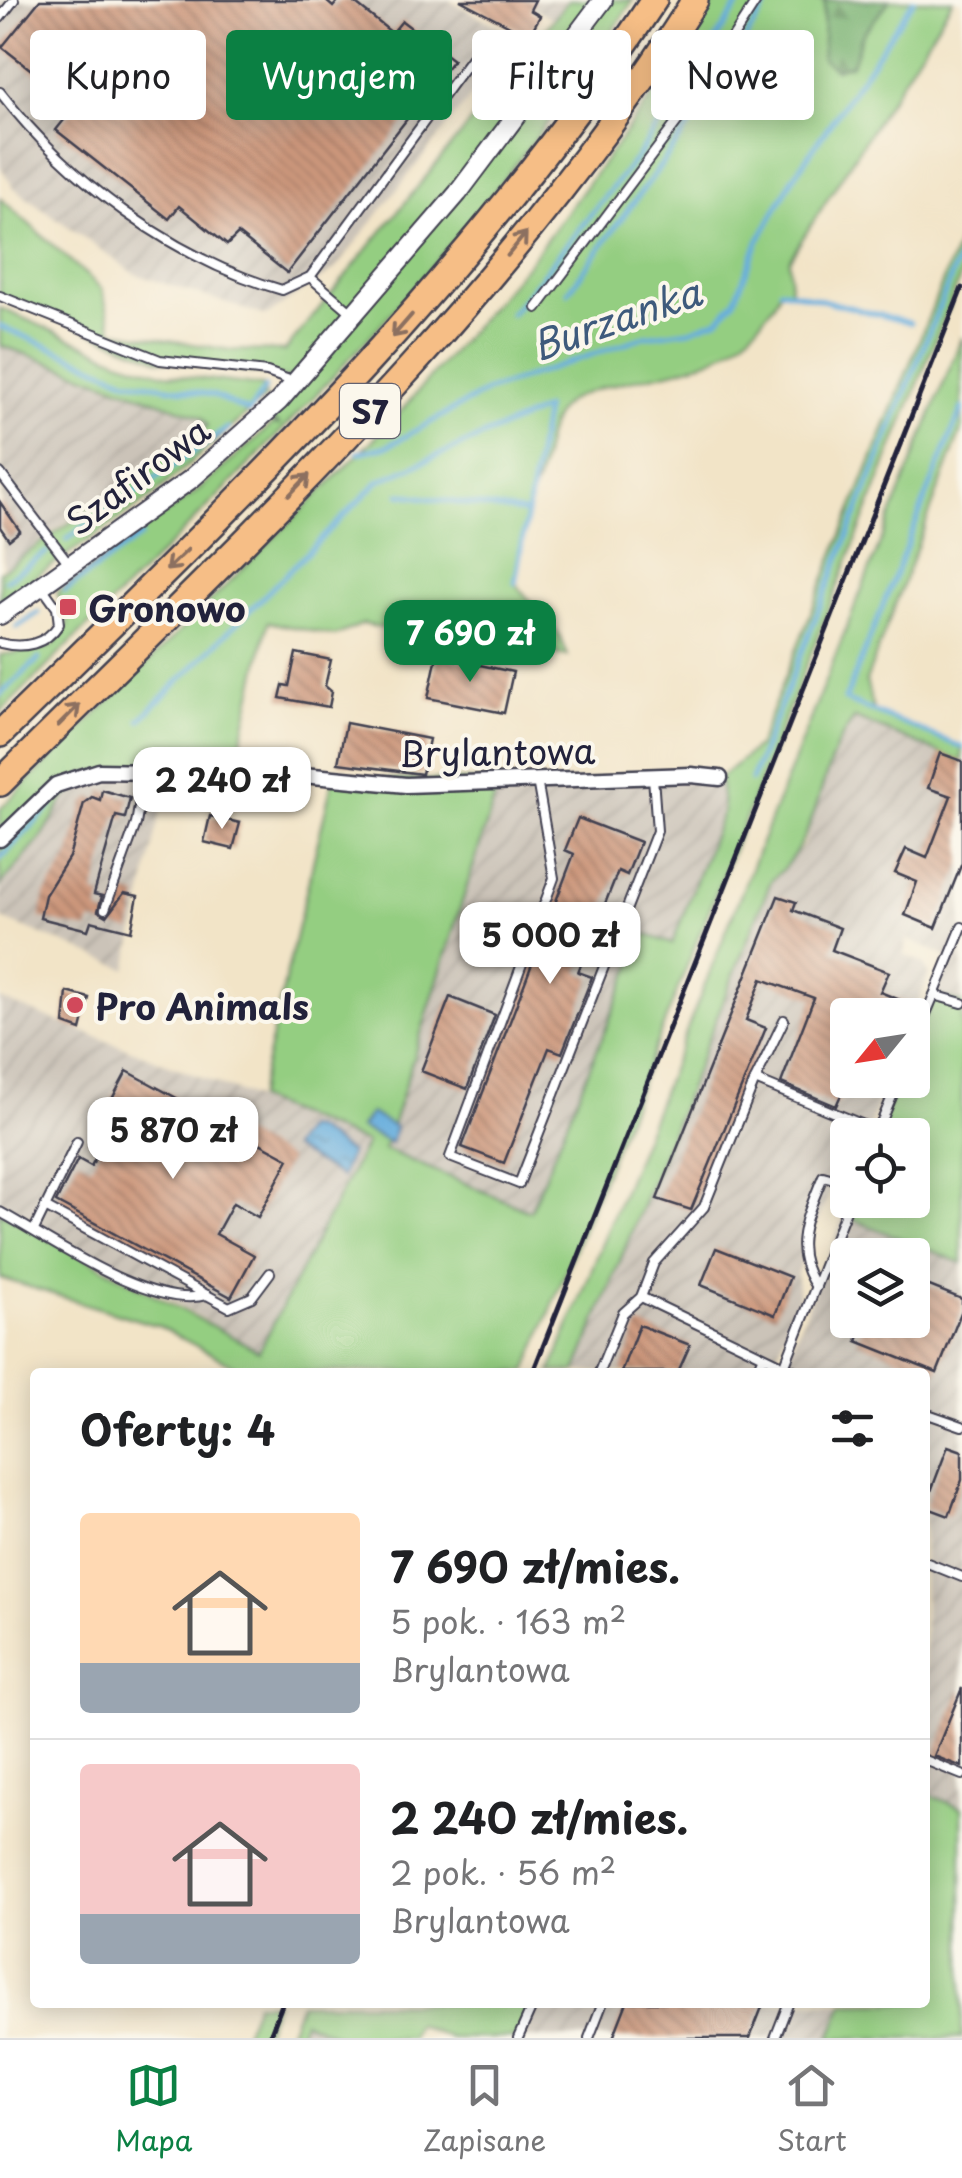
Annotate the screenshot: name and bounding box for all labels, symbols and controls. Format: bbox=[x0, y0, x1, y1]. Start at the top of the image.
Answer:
chip: Kupno bbox=[30, 30, 206, 120]
chip: Wynajem bbox=[226, 30, 452, 120]
chip: Filtry bbox=[472, 30, 631, 120]
chip: Nowe bbox=[651, 30, 814, 120]
one-way arrow bbox=[506, 231, 528, 257]
water label: Burzanka bbox=[524, 262, 710, 374]
one-way arrow bbox=[391, 313, 414, 338]
road number: S7 bbox=[340, 384, 400, 438]
street label: Szafirowa bbox=[54, 403, 220, 547]
one-way arrow bbox=[287, 473, 311, 498]
one-way arrow bbox=[166, 548, 190, 572]
place label: Gronowo bbox=[88, 581, 246, 634]
marker: Gronowo bbox=[57, 596, 79, 618]
pin: 7 690 zł bbox=[367, 600, 573, 685]
text: 7 690 zł bbox=[406, 608, 534, 656]
one-way arrow bbox=[57, 703, 81, 727]
street label: Brylantowa bbox=[398, 723, 596, 779]
pin: 2 240 zł bbox=[119, 747, 325, 832]
text: 2 240 zł bbox=[155, 755, 289, 803]
pin: 5 000 zł bbox=[447, 902, 653, 987]
text: 5 000 zł bbox=[482, 910, 619, 958]
place label: Pro Animals bbox=[95, 979, 309, 1032]
marker: Pro Animals bbox=[64, 994, 86, 1016]
north arrow bbox=[830, 998, 930, 1098]
map controls bbox=[830, 998, 930, 1338]
pin: 5 870 zł bbox=[70, 1097, 276, 1182]
text: 5 870 zł bbox=[109, 1105, 237, 1153]
button: locate bbox=[830, 1118, 930, 1218]
button: layers bbox=[830, 1238, 930, 1338]
text: Oferty: 4 bbox=[80, 1397, 275, 1460]
icon: filters bbox=[825, 1401, 880, 1456]
text: 7 690 zł/mies. bbox=[390, 1534, 680, 1597]
icon: home bbox=[160, 1553, 280, 1673]
text: 5 pok. · 163 m² bbox=[390, 1597, 626, 1645]
text: Brylantowa bbox=[390, 1645, 570, 1693]
text: 2 240 zł/mies. bbox=[390, 1785, 688, 1848]
icon: home bbox=[160, 1804, 280, 1924]
text: 2 pok. · 56 m² bbox=[390, 1848, 616, 1896]
text: Brylantowa bbox=[390, 1896, 570, 1944]
tab: Mapa bbox=[115, 2058, 192, 2161]
tab: Zapisane bbox=[423, 2058, 546, 2161]
tab: Start bbox=[777, 2058, 847, 2161]

